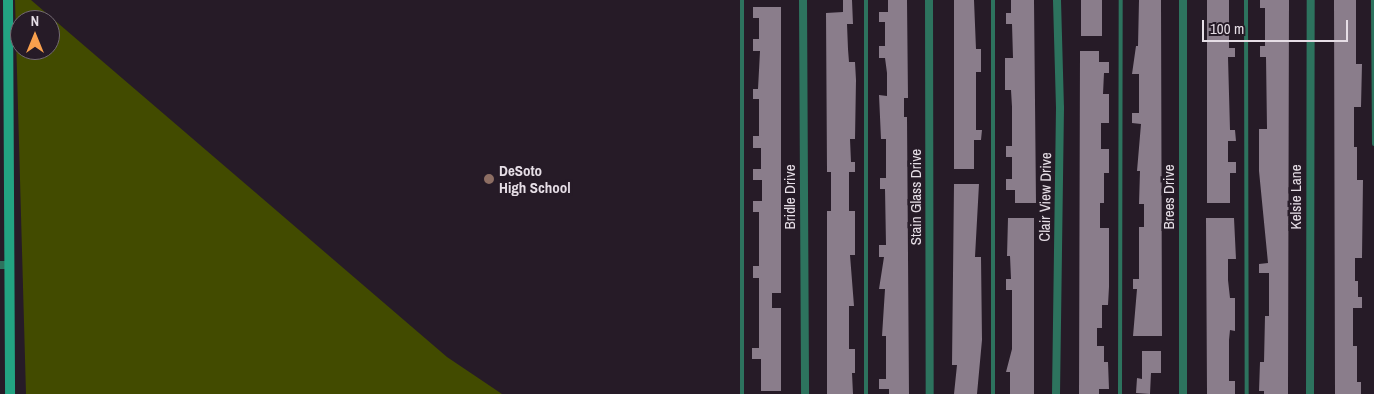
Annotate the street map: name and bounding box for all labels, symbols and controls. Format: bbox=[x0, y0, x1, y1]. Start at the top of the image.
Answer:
north arrow bbox=[10, 10, 60, 60]
scale bar bbox=[1204, 10, 1350, 42]
text: N bbox=[31, 12, 39, 30]
text: 100 m bbox=[1210, 18, 1244, 39]
street label: Stain Glass Drive bbox=[907, 149, 925, 245]
street label: Clair View Drive bbox=[1035, 152, 1055, 242]
place label: DeSoto High School bbox=[499, 161, 571, 196]
street label: Bridle Drive bbox=[781, 165, 799, 229]
street label: Brees Drive bbox=[1160, 165, 1178, 229]
street label: Kelsie Lane bbox=[1287, 165, 1305, 229]
marker: DeSoto High School bbox=[483, 173, 495, 185]

